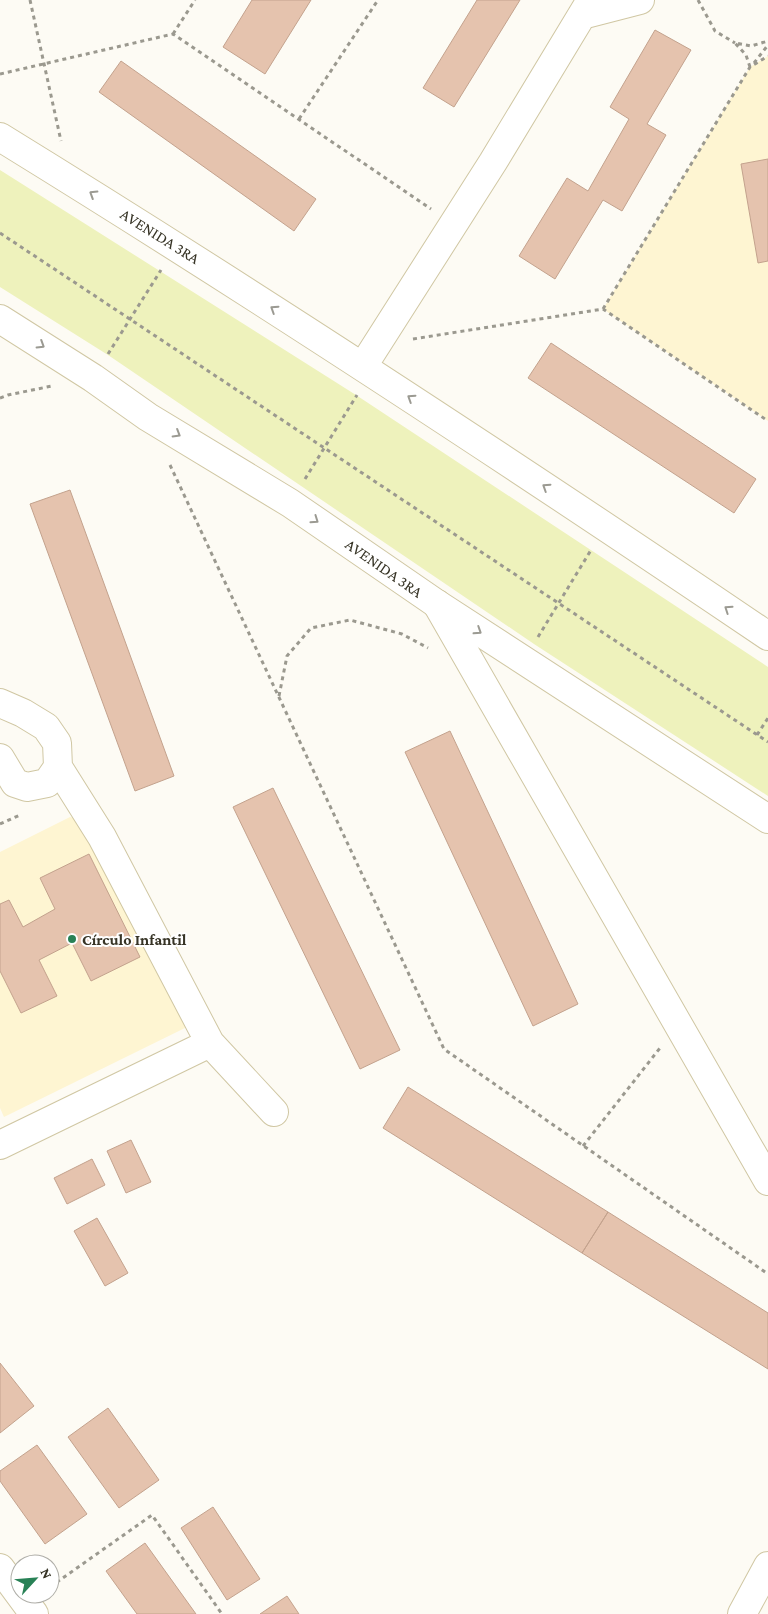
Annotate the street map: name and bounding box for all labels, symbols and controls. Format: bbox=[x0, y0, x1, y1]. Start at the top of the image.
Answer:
one-way arrow bbox=[89, 191, 98, 201]
street label: AVENIDA 3RA bbox=[117, 205, 203, 267]
one-way arrow bbox=[271, 306, 280, 315]
one-way arrow bbox=[36, 339, 45, 348]
one-way arrow bbox=[407, 394, 416, 404]
one-way arrow bbox=[171, 428, 180, 438]
one-way arrow bbox=[543, 484, 552, 493]
one-way arrow bbox=[309, 514, 319, 523]
street label: AVENIDA 3RA bbox=[342, 535, 426, 601]
one-way arrow bbox=[724, 606, 733, 615]
one-way arrow bbox=[473, 625, 482, 635]
place label: Círculo Infantil bbox=[82, 931, 187, 948]
marker: Círculo Infantil bbox=[66, 933, 78, 945]
north arrow bbox=[10, 1554, 60, 1604]
text: N bbox=[37, 1566, 56, 1582]

